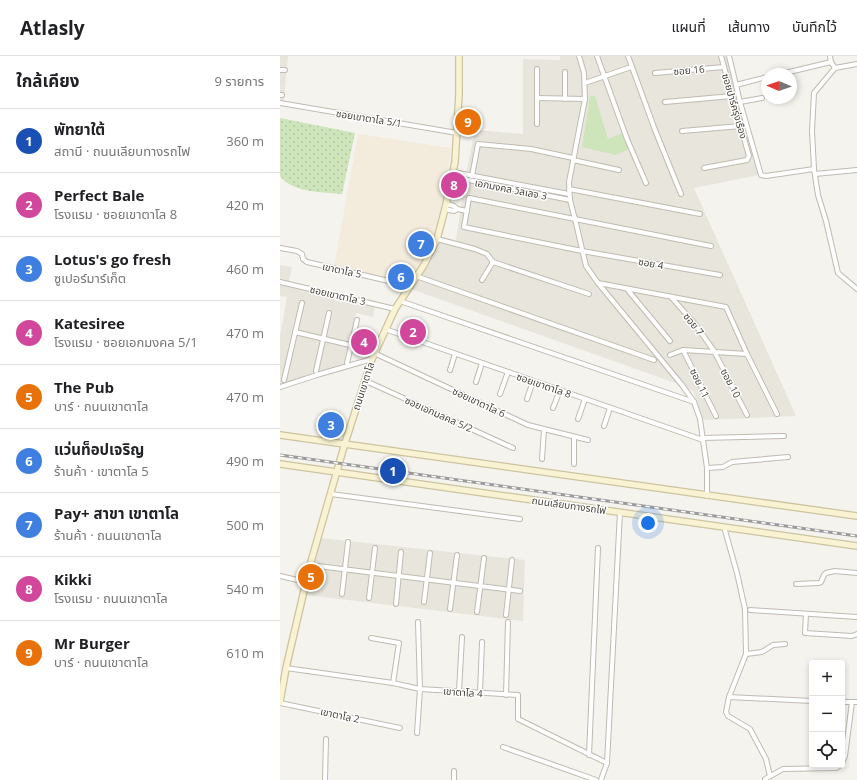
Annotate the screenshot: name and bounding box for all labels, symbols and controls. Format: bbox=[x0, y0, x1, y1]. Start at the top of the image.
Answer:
text: Atlasly bbox=[20, 15, 85, 41]
text: แผนที่ bbox=[672, 17, 706, 36]
text: เส้นทาง bbox=[728, 17, 770, 36]
text: บันทึกไว้ bbox=[792, 17, 837, 36]
street label: ซอย 16 bbox=[673, 62, 705, 78]
north arrow bbox=[761, 68, 797, 104]
text: ใกล้เคียง bbox=[16, 69, 79, 92]
text: 9 รายการ bbox=[214, 72, 264, 90]
street label: ซอยปาร์ครุ่งเรือง bbox=[719, 72, 751, 140]
street label: ซอยเขาตาโล 5/1 bbox=[335, 106, 403, 130]
pin: 9 bbox=[455, 107, 481, 137]
text: พัทยาใต้ bbox=[54, 119, 105, 139]
text: 1 bbox=[25, 132, 33, 150]
text: 360 m bbox=[226, 132, 264, 150]
text: สถานี · ถนนเลียบทางรถไฟ bbox=[54, 142, 190, 160]
pin: 8 bbox=[441, 170, 467, 200]
street label: เอกมงคล วิลเลจ 3 bbox=[474, 175, 549, 203]
text: Perfect Bale bbox=[54, 185, 144, 205]
text: 2 bbox=[25, 196, 33, 214]
text: 420 m bbox=[226, 196, 264, 214]
text: โรงแรม · ซอยเขาตาโล 8 bbox=[54, 205, 177, 223]
pin: 7 bbox=[408, 229, 434, 259]
text: Lotus's go fresh bbox=[54, 249, 171, 269]
street label: ซอย 4 bbox=[637, 254, 665, 272]
street label: เขาตาโล 5 bbox=[321, 259, 363, 281]
text: 3 bbox=[25, 260, 33, 278]
text: 460 m bbox=[226, 260, 264, 278]
pin: 6 bbox=[388, 262, 414, 292]
text: ซูเปอร์มาร์เก็ต bbox=[54, 269, 126, 287]
street label: ซอยเขาตาโล 3 bbox=[309, 282, 368, 308]
street label: ซอย 7 bbox=[681, 310, 708, 339]
text: Katesiree bbox=[54, 313, 125, 333]
pin: 2 bbox=[400, 317, 426, 347]
text: 4 bbox=[25, 324, 33, 342]
text: 470 m bbox=[226, 324, 264, 342]
pin: 4 bbox=[351, 327, 377, 357]
text: โรงแรม · ซอยเอกมงคล 5/1 bbox=[54, 333, 198, 351]
street label: ถนนเขาตาโล bbox=[349, 360, 377, 412]
street label: ซอย 11 bbox=[687, 366, 713, 400]
street label: ซอย 10 bbox=[717, 366, 745, 400]
street label: ซอยเขาตาโล 8 bbox=[515, 369, 574, 401]
text: The Pub bbox=[54, 377, 114, 397]
street label: ซอยเขาตาโล 6 bbox=[450, 384, 508, 421]
text: 5 bbox=[25, 388, 33, 406]
text: 470 m bbox=[226, 388, 264, 406]
street label: ซอยเอกมลคล 5/2 bbox=[403, 393, 476, 435]
text: บาร์ · ถนนเขาตาโล bbox=[54, 397, 148, 415]
pin: 3 bbox=[318, 410, 344, 440]
text: แว่นท็อปเจริญ bbox=[54, 439, 144, 459]
text: 6 bbox=[25, 452, 33, 470]
text: 490 m bbox=[226, 452, 264, 470]
pin: 1 bbox=[380, 456, 406, 486]
text: ร้านค้า · เขาตาโล 5 bbox=[54, 462, 149, 480]
street label: ถนนเลียบทางรถไฟ bbox=[531, 493, 607, 517]
text: Pay+ สาขา เขาตาโล bbox=[54, 503, 179, 523]
your location bbox=[638, 513, 658, 533]
text: 7 bbox=[25, 516, 33, 534]
text: 500 m bbox=[226, 516, 264, 534]
text: ร้านค้า · ถนนเขาตาโล bbox=[54, 526, 162, 544]
pin: 5 bbox=[298, 562, 324, 592]
text: Kikki bbox=[54, 569, 92, 589]
text: 8 bbox=[25, 580, 33, 598]
text: 540 m bbox=[226, 580, 264, 598]
text: โรงแรม · ถนนเขาตาโล bbox=[54, 589, 168, 607]
text: Mr Burger bbox=[54, 633, 130, 653]
text: 9 bbox=[25, 644, 33, 662]
text: 610 m bbox=[226, 644, 264, 662]
text: บาร์ · ถนนเขาตาโล bbox=[54, 653, 148, 671]
map controls bbox=[809, 660, 845, 768]
button: + bbox=[809, 660, 845, 696]
street label: เขาตาโล 4 bbox=[443, 684, 484, 700]
button: − bbox=[809, 696, 845, 732]
street label: เขาตาโล 2 bbox=[319, 704, 361, 726]
button: locate bbox=[809, 732, 845, 768]

